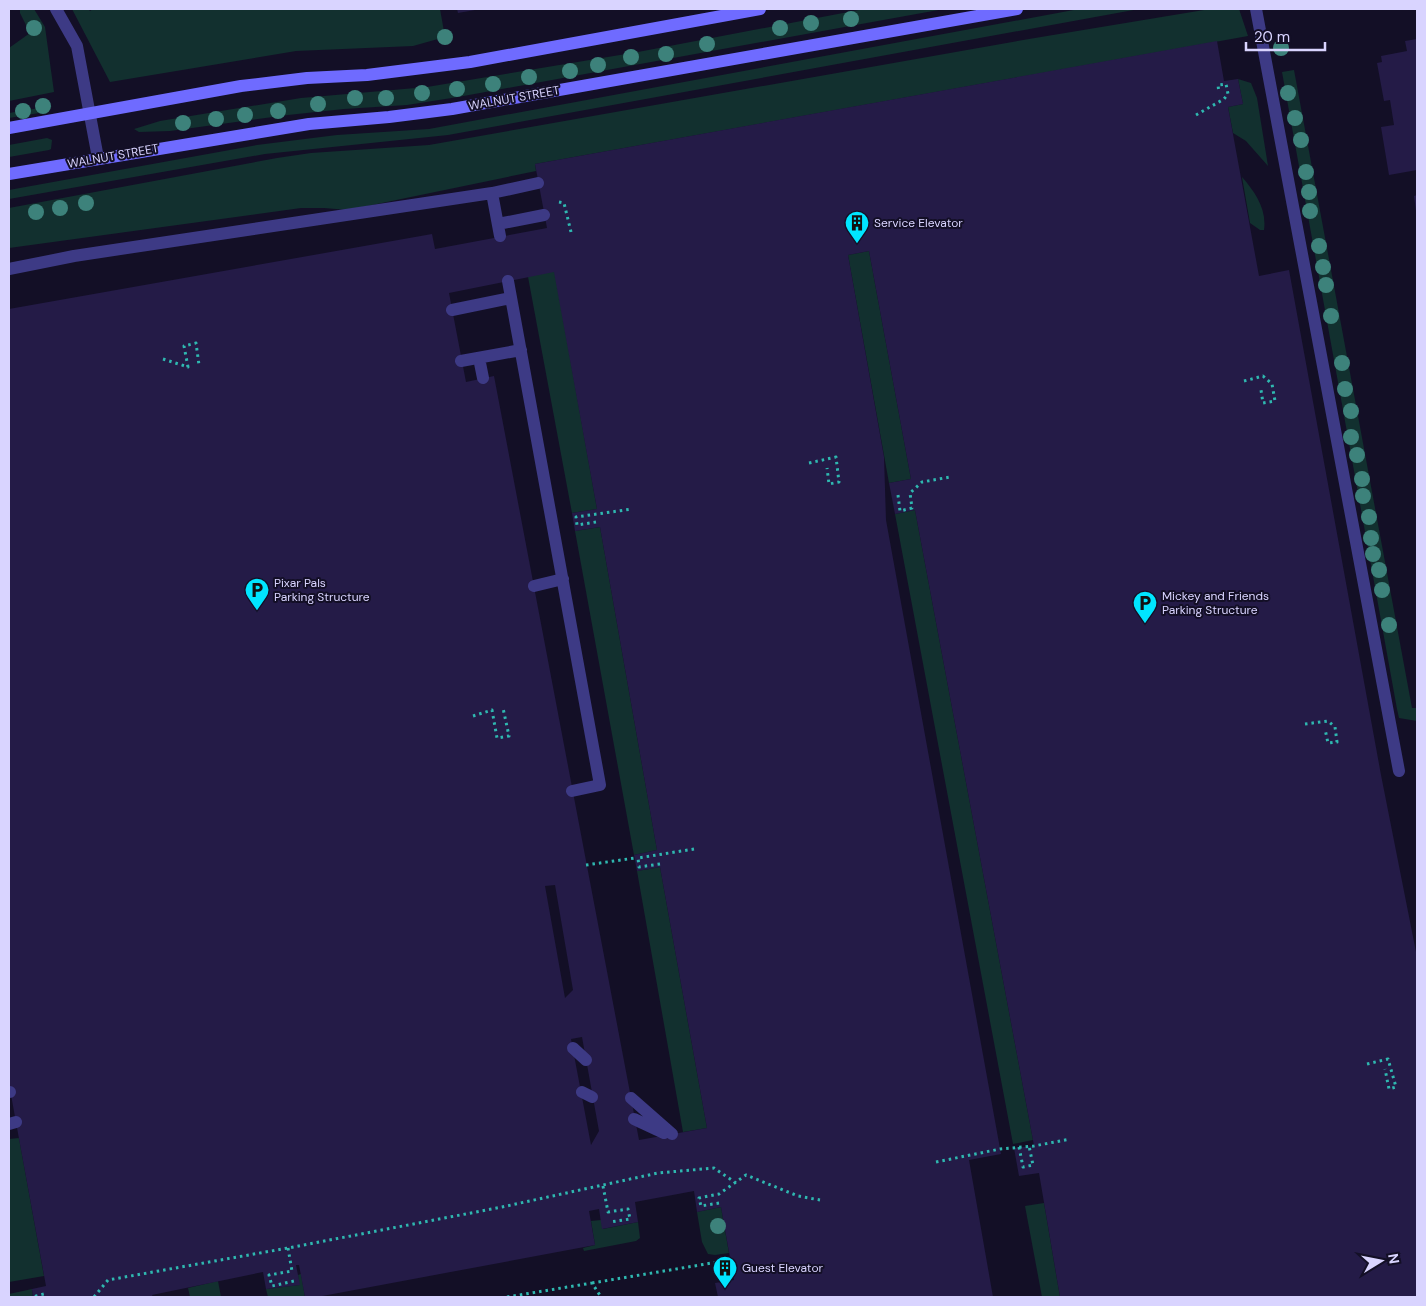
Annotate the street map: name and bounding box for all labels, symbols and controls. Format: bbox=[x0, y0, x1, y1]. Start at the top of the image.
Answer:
scale bar bbox=[1246, 20, 1325, 52]
text: 20 m bbox=[1254, 27, 1290, 47]
street label: WALNUT STREET bbox=[467, 82, 561, 114]
street label: WALNUT STREET bbox=[66, 140, 160, 172]
building icon: Service Elevator bbox=[844, 210, 870, 244]
place label: Service Elevator bbox=[874, 215, 963, 231]
place label: Pixar Pals Parking Structure bbox=[274, 575, 370, 605]
parking icon: Pixar Pals Parking Structure bbox=[244, 577, 270, 611]
place label: Mickey and Friends Parking Structure bbox=[1162, 588, 1269, 618]
parking icon: Mickey and Friends Parking Structure bbox=[1132, 590, 1158, 624]
north arrow bbox=[1356, 1236, 1406, 1286]
text: N bbox=[1384, 1252, 1404, 1265]
building icon: Guest Elevator bbox=[712, 1255, 738, 1289]
place label: Guest Elevator bbox=[742, 1260, 824, 1276]

